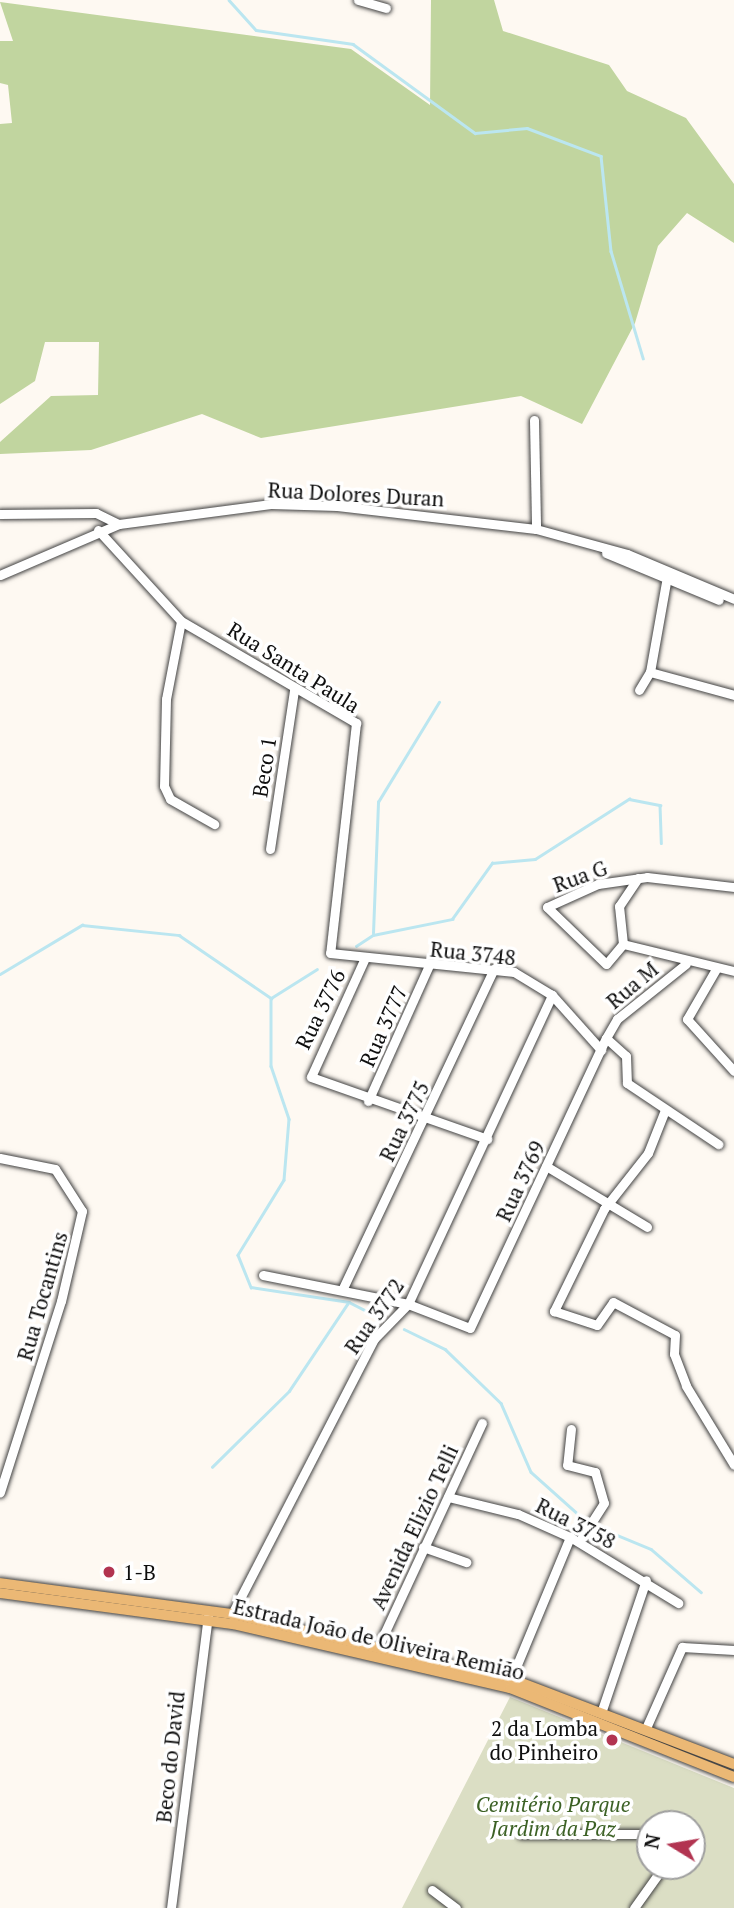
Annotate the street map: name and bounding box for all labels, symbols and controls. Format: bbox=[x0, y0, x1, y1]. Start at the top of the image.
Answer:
street label: Rua Dolores Duran bbox=[267, 477, 445, 511]
street label: Rua Santa Paula bbox=[223, 616, 365, 718]
street label: Beco 1 bbox=[247, 735, 281, 799]
street label: Rua G bbox=[550, 855, 610, 897]
street label: Rua 3748 bbox=[429, 936, 517, 970]
street label: Rua M bbox=[601, 956, 663, 1014]
street label: Rua 3776 bbox=[290, 965, 350, 1053]
street label: Rua 3777 bbox=[354, 982, 412, 1070]
street label: Rua 3775 bbox=[374, 1077, 434, 1165]
street label: Rua 3769 bbox=[490, 1137, 550, 1225]
street label: Rua Tocantins bbox=[12, 1229, 72, 1363]
street label: Rua 3772 bbox=[339, 1274, 409, 1358]
street label: Avenida Elizio Telli bbox=[365, 1440, 463, 1614]
street label: Rua 3758 bbox=[532, 1492, 620, 1554]
place label: 1-B bbox=[123, 1559, 156, 1585]
marker: 1-B bbox=[101, 1564, 117, 1580]
street label: Estrada João de Oliveira Remião bbox=[231, 1593, 527, 1685]
street label: Beco do David bbox=[151, 1690, 189, 1824]
place label: 2 da Lomba do Pinheiro bbox=[489, 1715, 598, 1765]
marker: 2 da Lomba do Pinheiro bbox=[604, 1732, 620, 1748]
park label: Cemitério Parque Jardim da Paz bbox=[476, 1791, 630, 1841]
north arrow bbox=[636, 1810, 706, 1880]
text: N bbox=[638, 1832, 666, 1851]

